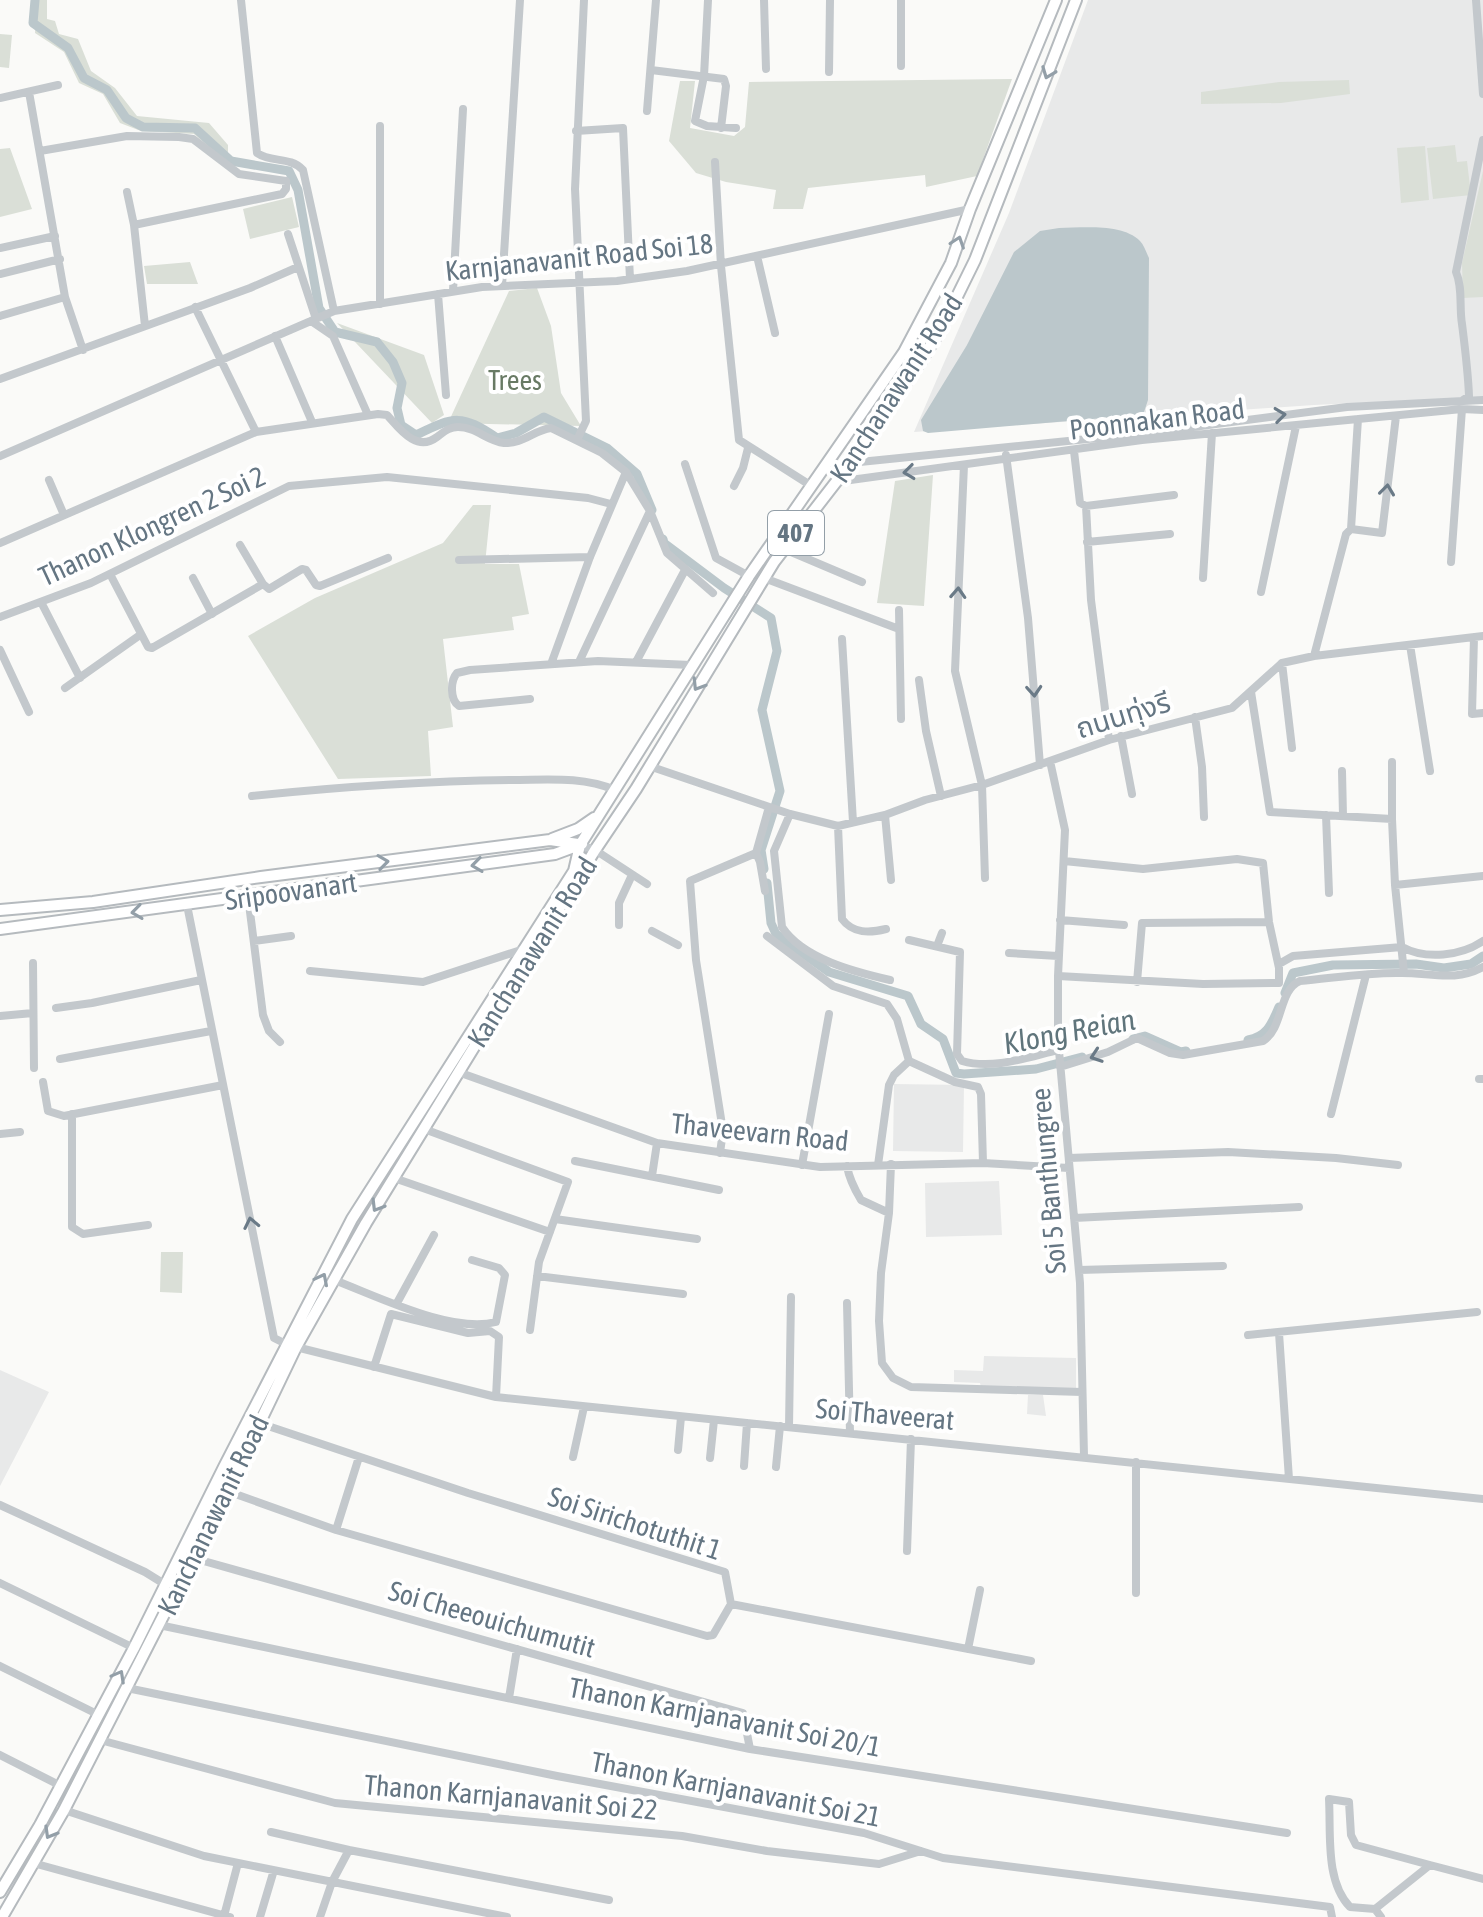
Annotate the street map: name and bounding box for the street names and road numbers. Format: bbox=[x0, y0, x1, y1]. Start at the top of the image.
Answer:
street label: Karnjanavanit Road Soi 18 bbox=[444, 227, 714, 287]
street label: Kanchanawanit Road bbox=[823, 288, 969, 488]
street label: Poonnakan Road bbox=[1068, 392, 1246, 446]
street label: Thanon Klongren 2 Soi 2 bbox=[34, 460, 270, 592]
road number: 407 bbox=[768, 511, 824, 555]
street label: ถนนทุ่งรี bbox=[1072, 686, 1174, 745]
street label: Kanchanawanit Road bbox=[461, 851, 603, 1053]
street label: Sripoovanart bbox=[223, 866, 359, 916]
street label: Soi 5 Banthungree bbox=[1024, 1087, 1072, 1275]
street label: Thaveevarn Road bbox=[670, 1107, 850, 1157]
street label: Soi Thaveerat bbox=[814, 1392, 956, 1436]
street label: Kanchanawanit Road bbox=[151, 1410, 275, 1620]
street label: Soi Sirichotuthit 1 bbox=[544, 1480, 726, 1566]
street label: Soi Cheeouichumutit bbox=[385, 1574, 599, 1664]
street label: Thanon Karnjanavanit Soi 20/1 bbox=[566, 1671, 884, 1763]
street label: Thanon Karnjanavanit Soi 21 bbox=[589, 1745, 883, 1833]
street label: Thanon Karnjanavanit Soi 22 bbox=[363, 1768, 659, 1826]

